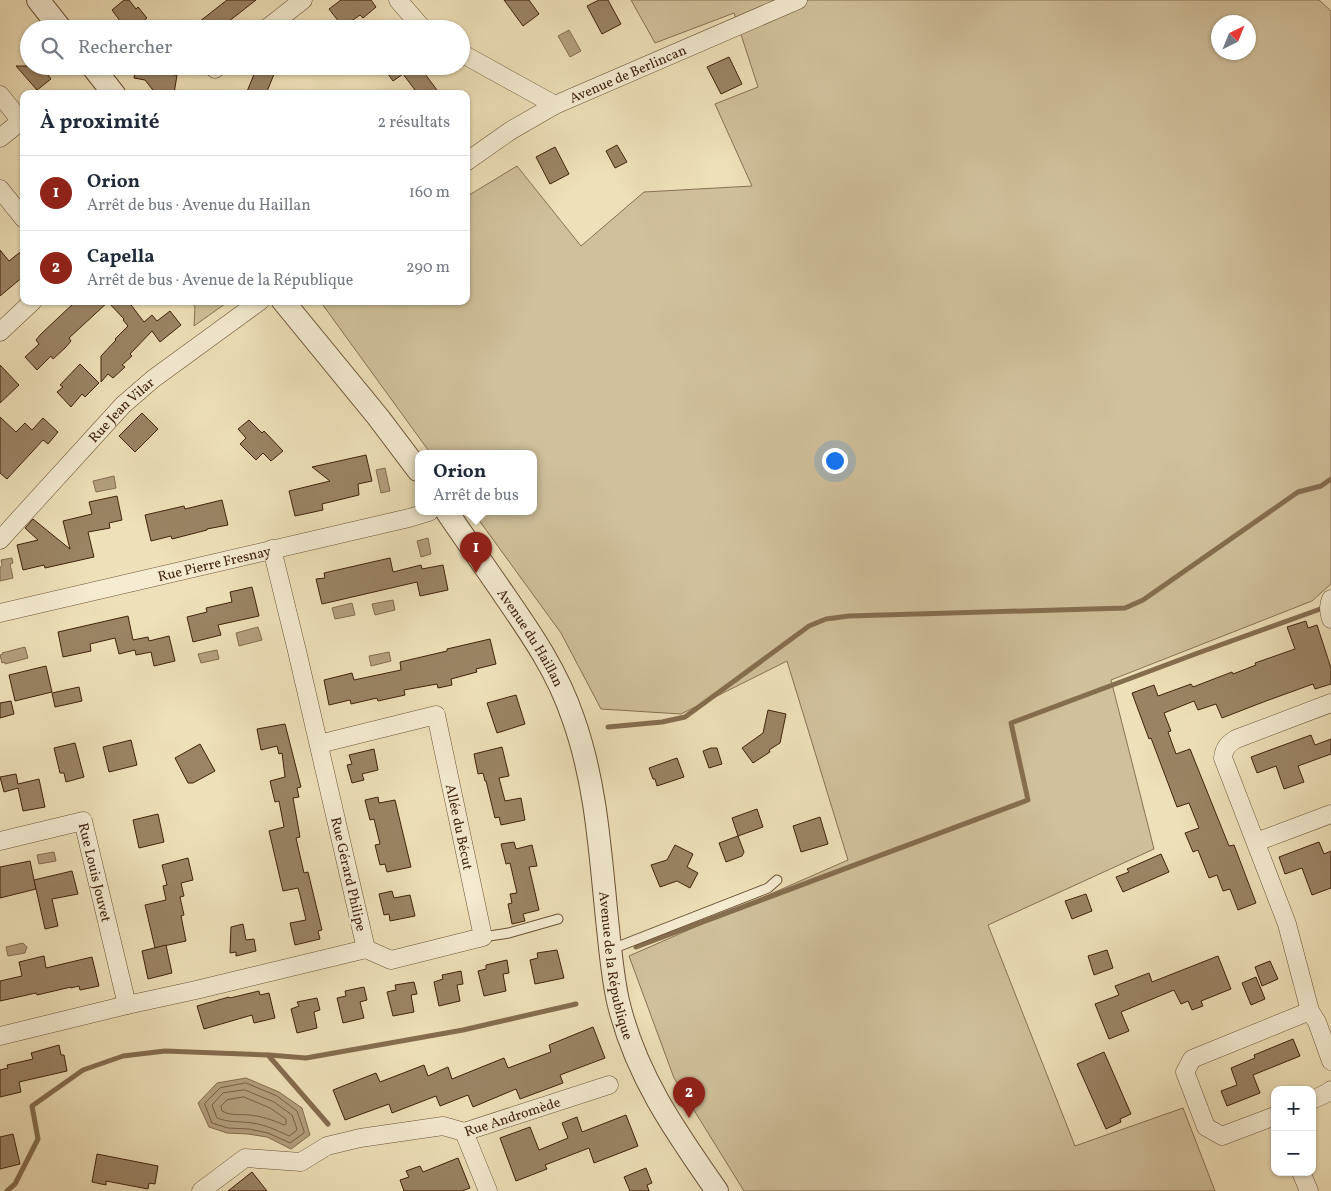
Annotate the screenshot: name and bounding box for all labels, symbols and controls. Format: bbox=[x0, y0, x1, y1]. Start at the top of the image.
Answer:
north arrow bbox=[1211, 15, 1256, 60]
search box bbox=[20, 20, 470, 75]
icon: search bbox=[38, 34, 66, 62]
text: Rechercher bbox=[78, 35, 172, 61]
street label: Avenue de Berlincan bbox=[567, 41, 690, 109]
text: À proximité bbox=[40, 108, 159, 137]
text: 2 résultats bbox=[377, 112, 450, 134]
text: Orion bbox=[87, 169, 140, 195]
text: 1 bbox=[53, 182, 59, 204]
text: 160 m bbox=[409, 182, 450, 204]
text: Arrêt de bus · Avenue du Haillan bbox=[87, 195, 311, 217]
text: Capella bbox=[87, 244, 155, 270]
text: 2 bbox=[52, 257, 60, 279]
text: 290 m bbox=[406, 257, 450, 279]
text: Arrêt de bus · Avenue de la République bbox=[87, 270, 353, 292]
street label: Rue Jean Vilar bbox=[85, 374, 159, 448]
your location bbox=[822, 448, 848, 474]
popup bbox=[415, 450, 537, 515]
text: Orion bbox=[433, 459, 486, 485]
text: Arrêt de bus bbox=[433, 485, 519, 507]
pin: 1 bbox=[460, 532, 492, 573]
street label: Rue Pierre Fresnay bbox=[156, 542, 273, 587]
street label: Avenue du Haillan bbox=[492, 585, 567, 690]
street label: Allée du Bécut bbox=[440, 783, 477, 872]
street label: Rue Gérard Philipe bbox=[325, 815, 370, 934]
street label: Rue Louis Jouvet bbox=[73, 821, 115, 924]
street label: Avenue de la République bbox=[593, 891, 637, 1043]
pin: 2 bbox=[673, 1077, 705, 1118]
map controls bbox=[1271, 1086, 1316, 1176]
button: + bbox=[1271, 1086, 1316, 1131]
street label: Rue Andromède bbox=[462, 1093, 563, 1142]
button: − bbox=[1271, 1131, 1316, 1176]

